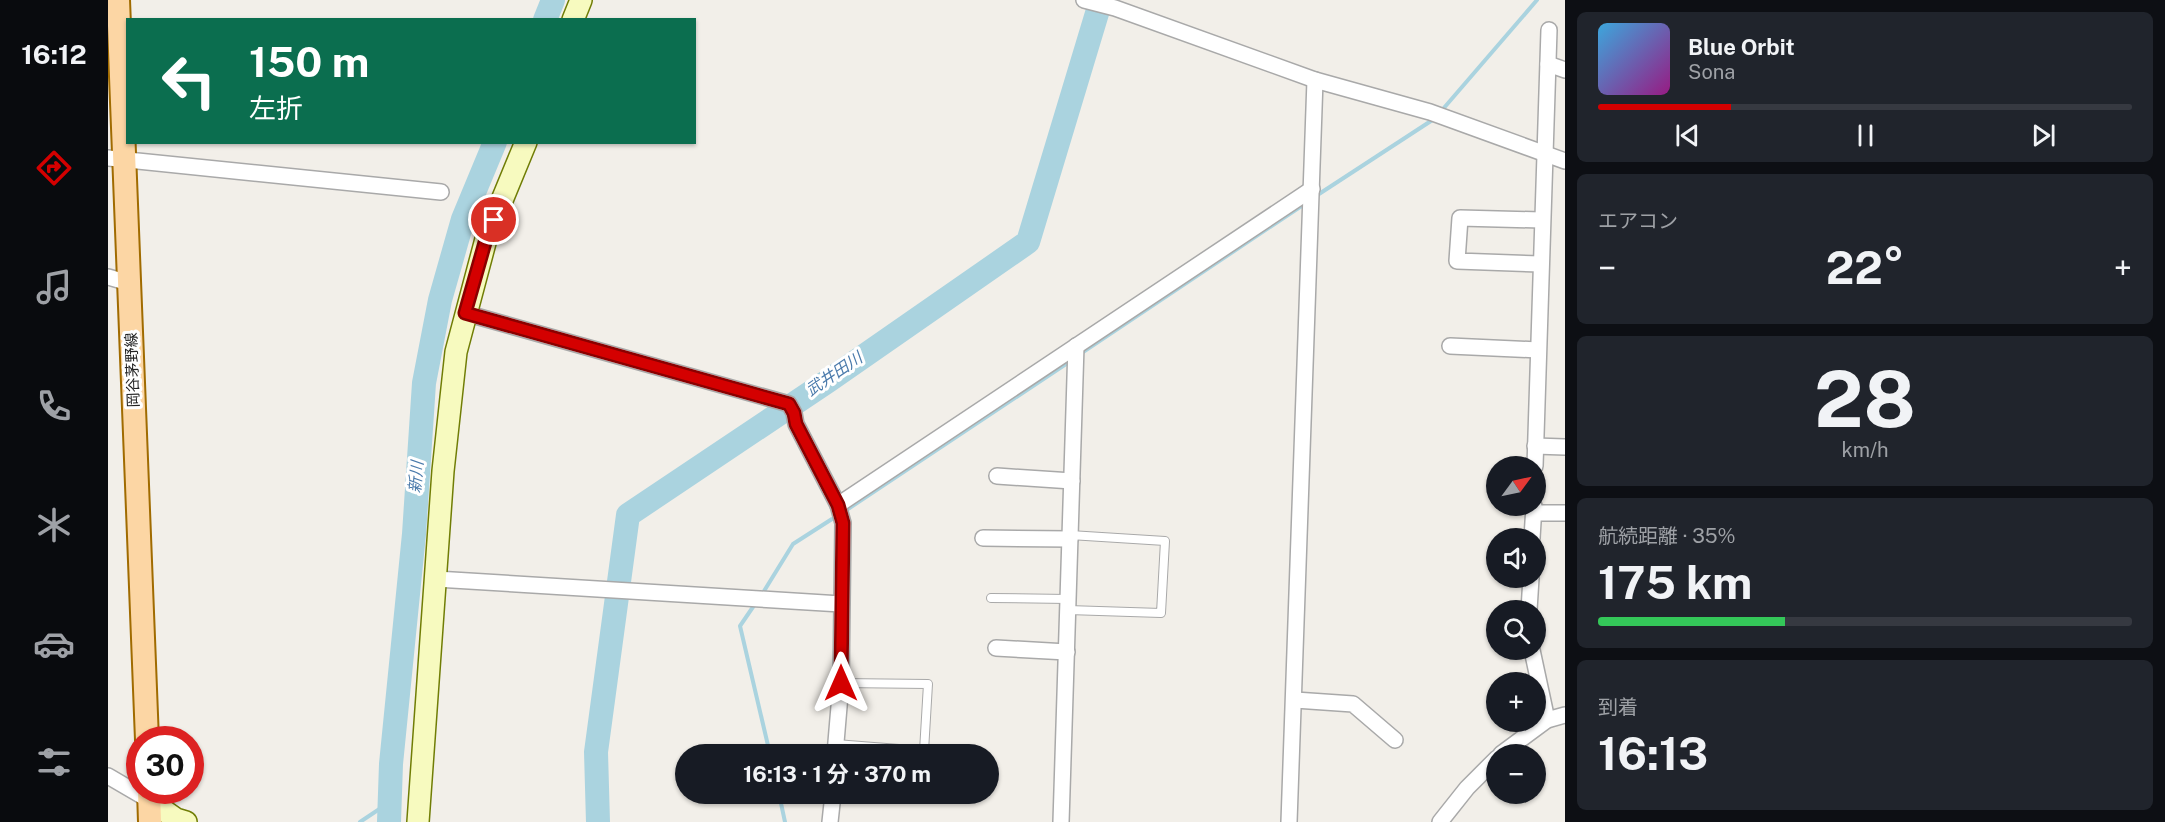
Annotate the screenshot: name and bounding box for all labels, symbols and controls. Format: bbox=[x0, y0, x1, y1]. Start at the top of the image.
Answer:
text: Blue Orbit bbox=[1688, 34, 1795, 60]
text: 150 m bbox=[249, 37, 369, 86]
text: 16:12 bbox=[21, 38, 87, 70]
icon: left bbox=[150, 42, 228, 120]
text: Sona bbox=[1688, 60, 1735, 84]
text: 左折 bbox=[249, 92, 303, 124]
icon: previous bbox=[1671, 119, 1704, 152]
icon: pause bbox=[1849, 119, 1882, 152]
icon: next bbox=[2027, 119, 2060, 152]
icon: directions bbox=[33, 147, 75, 189]
pin bbox=[468, 194, 519, 245]
icon: arrive bbox=[477, 203, 510, 236]
text: エアコン bbox=[1598, 209, 1678, 233]
text: 22° bbox=[1826, 241, 1904, 294]
text: − bbox=[1598, 249, 1616, 287]
text: + bbox=[2114, 249, 2132, 287]
icon: music bbox=[33, 266, 75, 308]
street label: 岡谷茅野線 bbox=[122, 332, 142, 408]
water label: 武井田川 bbox=[802, 347, 867, 400]
text: 28 bbox=[1814, 353, 1916, 445]
icon: phone bbox=[33, 385, 75, 427]
text: km/h bbox=[1841, 438, 1889, 462]
north arrow bbox=[1486, 456, 1546, 516]
map controls bbox=[1486, 456, 1546, 804]
water label: 新川 bbox=[405, 458, 427, 494]
icon: climate bbox=[33, 504, 75, 546]
text: 航続距離 · 35% bbox=[1598, 524, 1736, 548]
button: sound bbox=[1486, 528, 1546, 588]
text: 175 km bbox=[1598, 556, 1752, 609]
button: search bbox=[1486, 600, 1546, 660]
icon: car bbox=[33, 623, 75, 665]
position arrow bbox=[809, 651, 873, 715]
button: + bbox=[1486, 672, 1546, 732]
text: 到着 bbox=[1598, 695, 1638, 719]
speed limit sign: 30 bbox=[126, 726, 204, 804]
text: 16:13 bbox=[1598, 727, 1708, 780]
icon: filters bbox=[33, 741, 75, 783]
button: − bbox=[1486, 744, 1546, 804]
text: 16:13 · 1 分 · 370 m bbox=[743, 761, 931, 787]

